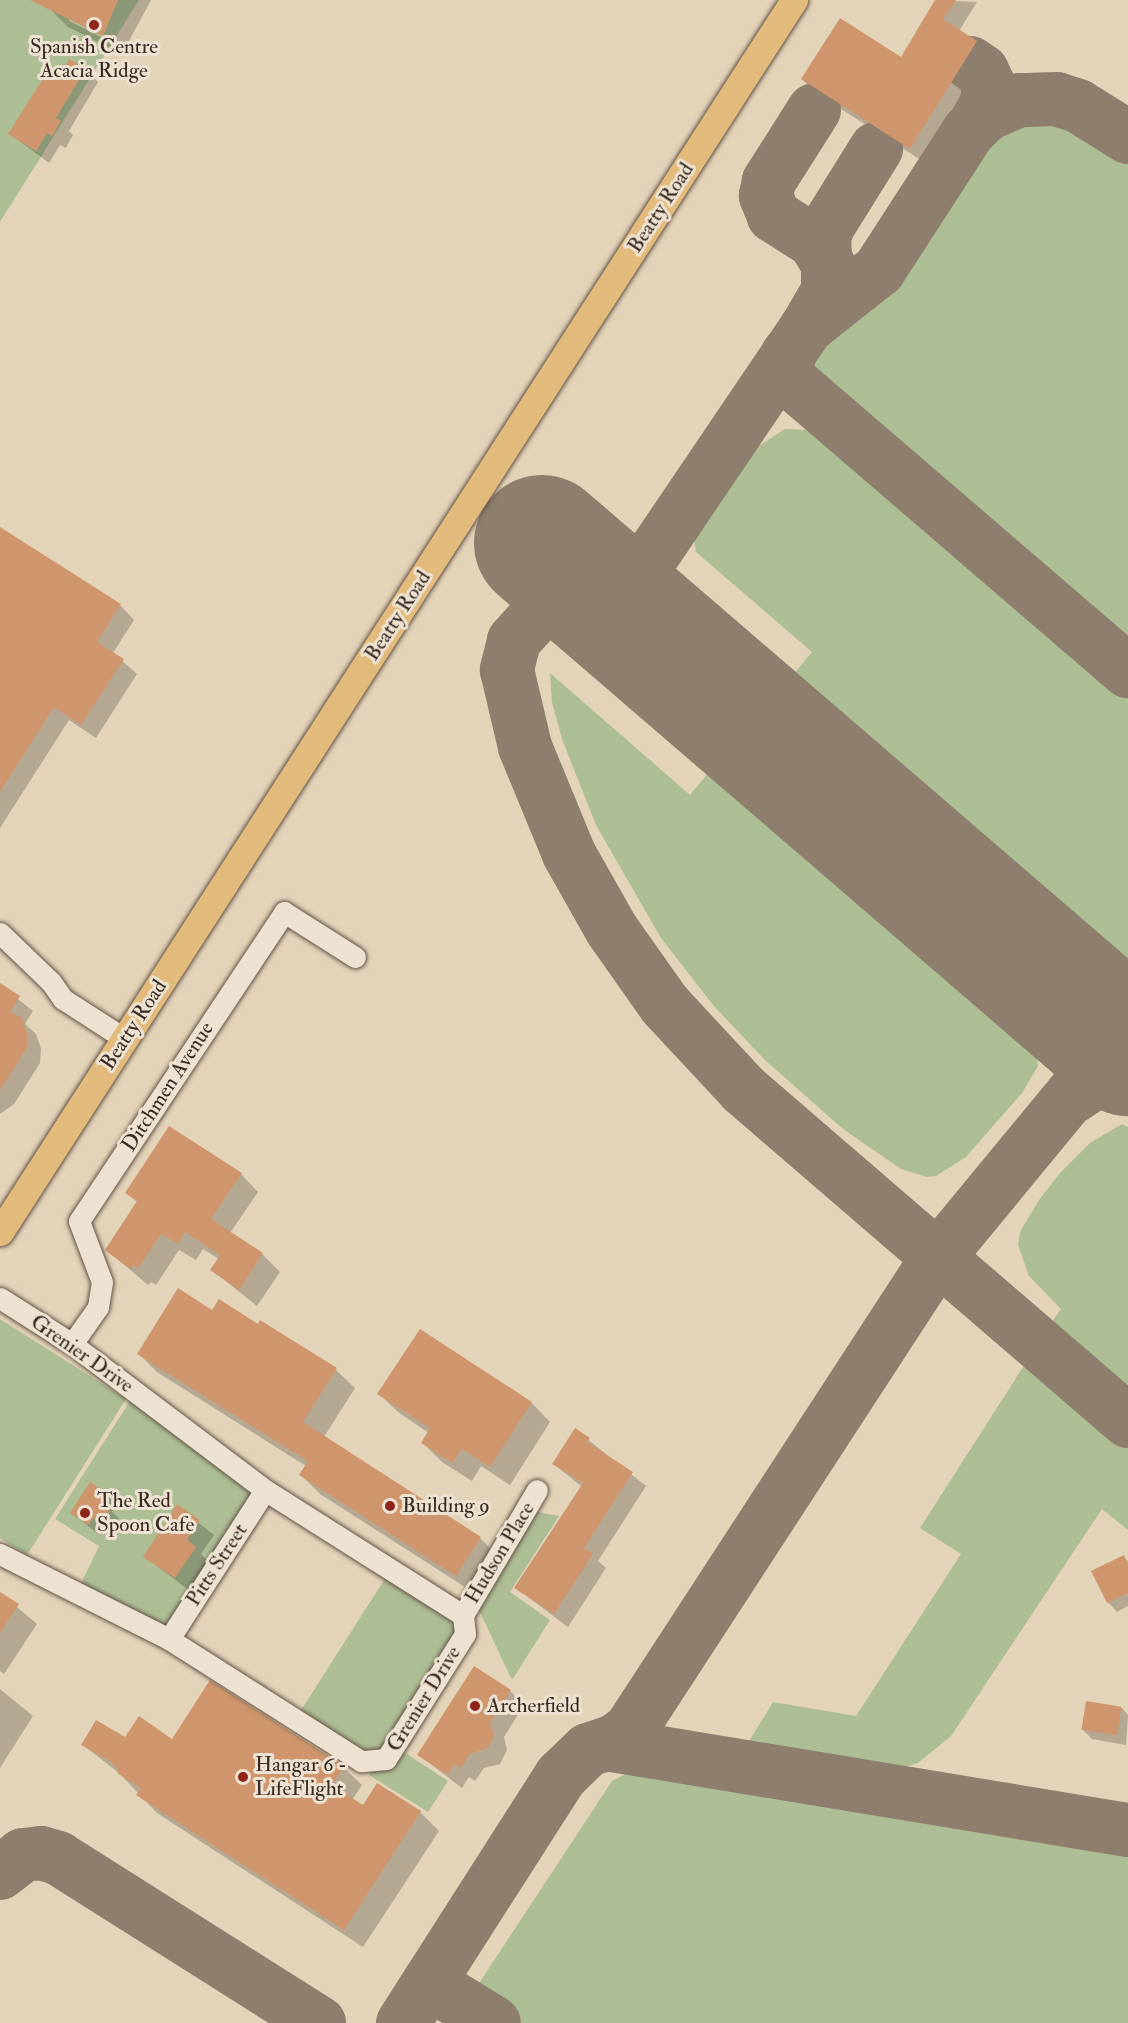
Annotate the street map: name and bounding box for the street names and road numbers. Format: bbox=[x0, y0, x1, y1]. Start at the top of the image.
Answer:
street label: Beatty Road bbox=[623, 158, 699, 258]
street label: Beatty Road bbox=[360, 566, 436, 666]
street label: Beatty Road bbox=[96, 975, 172, 1075]
street label: Ditchmen Avenue bbox=[117, 1017, 219, 1157]
street label: Grenier Drive bbox=[26, 1309, 138, 1399]
street label: Hudson Place bbox=[460, 1498, 540, 1608]
street label: Pitts Street bbox=[181, 1519, 253, 1611]
street label: Grenier Drive bbox=[382, 1642, 466, 1756]

